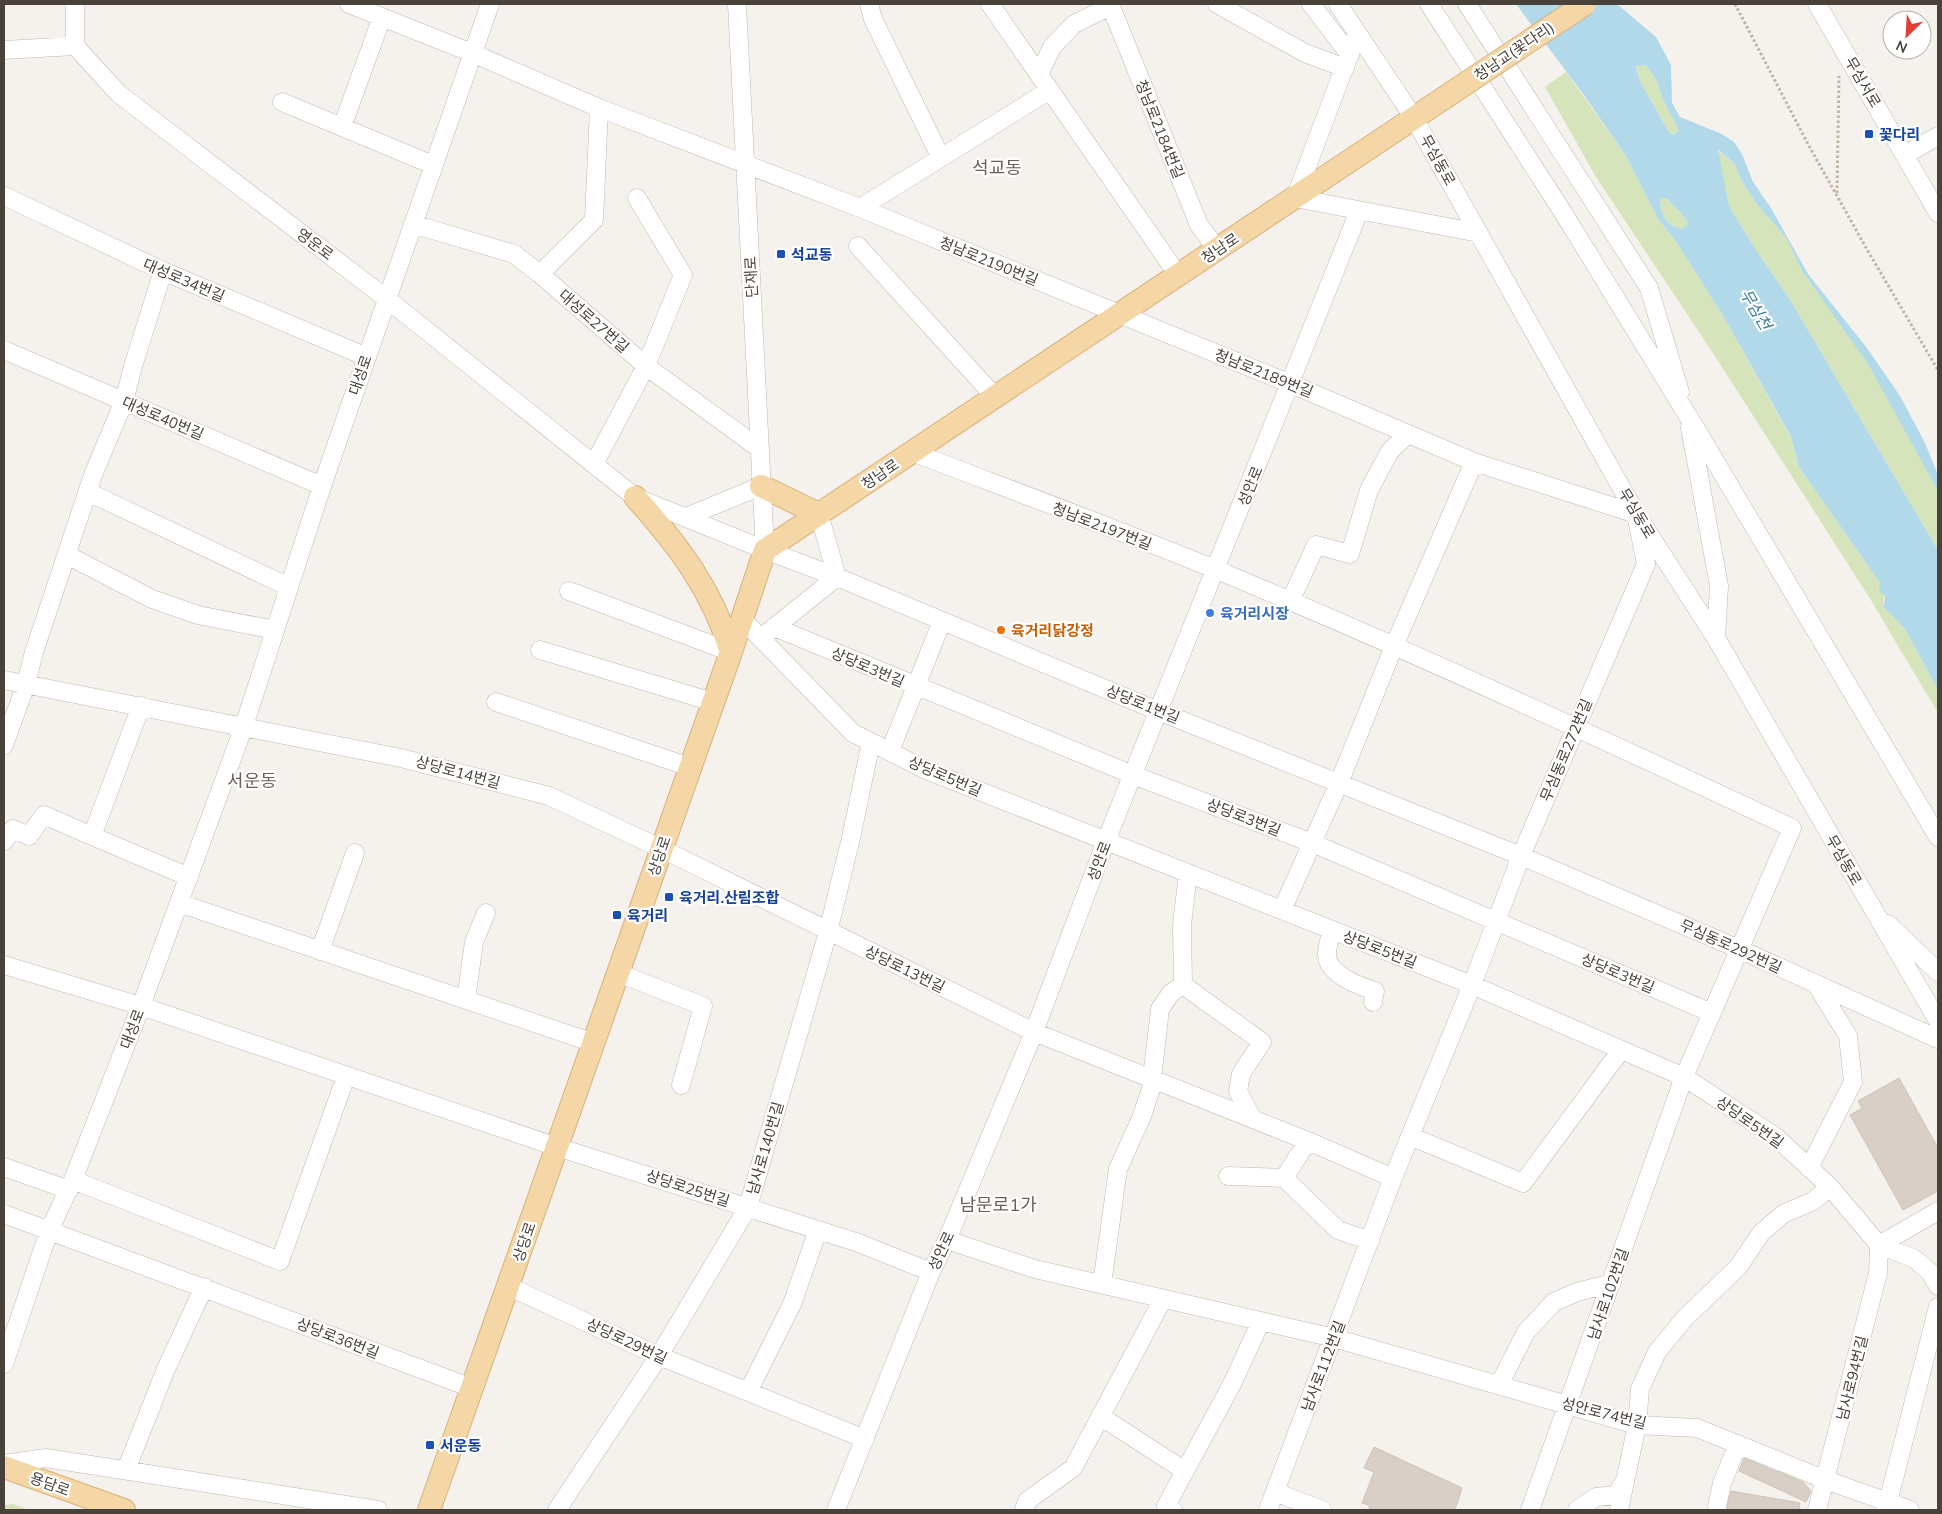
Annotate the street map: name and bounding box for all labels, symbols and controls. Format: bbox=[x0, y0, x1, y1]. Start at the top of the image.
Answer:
north arrow bbox=[1882, 10, 1932, 60]
street label: 청남교(꽃다리) bbox=[1470, 17, 1558, 85]
text: N bbox=[1893, 36, 1910, 57]
street label: 무심서로 bbox=[1841, 53, 1885, 111]
street label: 청남로2184번길 bbox=[1132, 77, 1188, 181]
place label: 꽃다리 bbox=[1879, 125, 1920, 144]
marker: 꽃다리 bbox=[1863, 128, 1875, 140]
street label: 무심동로 bbox=[1416, 131, 1460, 189]
district label: 석교동 bbox=[972, 156, 1022, 179]
street label: 영운로 bbox=[293, 224, 337, 264]
street label: 청남로 bbox=[1198, 229, 1242, 267]
street label: 청남로2190번길 bbox=[937, 233, 1041, 289]
place label: 석교동 bbox=[791, 245, 833, 264]
marker: 석교동 bbox=[775, 248, 787, 260]
street label: 대성로34번길 bbox=[140, 254, 228, 306]
street label: 단재로 bbox=[740, 256, 762, 298]
street label: 대성로27번길 bbox=[555, 285, 633, 357]
water label: 무심천 bbox=[1736, 285, 1777, 335]
street label: 청남로2189번길 bbox=[1212, 345, 1316, 401]
street label: 대성로 bbox=[344, 352, 376, 398]
street label: 대성로40번길 bbox=[119, 392, 207, 444]
street label: 청남로 bbox=[858, 455, 902, 493]
street label: 성안로 bbox=[1233, 463, 1267, 509]
street label: 무심동로 bbox=[1615, 484, 1659, 542]
street label: 청남로2197번길 bbox=[1050, 498, 1154, 554]
place label: 육거리시장 bbox=[1220, 604, 1289, 623]
marker: 육거리시장 bbox=[1204, 607, 1216, 619]
place label: 육거리닭강정 bbox=[1011, 621, 1094, 640]
marker: 육거리닭강정 bbox=[995, 624, 1007, 636]
street label: 상당로3번길 bbox=[828, 643, 908, 691]
street label: 상당로1번길 bbox=[1103, 681, 1183, 727]
street label: 무심동로272번길 bbox=[1536, 696, 1596, 804]
street label: 상당로14번길 bbox=[414, 752, 502, 792]
street label: 상당로5번길 bbox=[905, 752, 985, 800]
district label: 서운동 bbox=[227, 769, 277, 792]
street label: 상당로3번길 bbox=[1204, 794, 1284, 840]
street label: 무심동로 bbox=[1822, 831, 1866, 889]
street label: 상당로 bbox=[643, 833, 675, 879]
street label: 성안로 bbox=[1083, 838, 1115, 884]
place label: 육거리.산림조합 bbox=[679, 888, 780, 907]
marker: 육거리.산림조합 bbox=[663, 891, 675, 903]
place label: 육거리 bbox=[627, 906, 668, 925]
marker: 육거리 bbox=[611, 909, 623, 921]
street label: 무심동로292번길 bbox=[1677, 915, 1785, 977]
street label: 상당로5번길 bbox=[1340, 926, 1420, 972]
street label: 상당로13번길 bbox=[862, 941, 948, 997]
street label: 상당로3번길 bbox=[1578, 949, 1658, 997]
street label: 대성로 bbox=[116, 1006, 148, 1052]
street label: 상당로5번길 bbox=[1713, 1092, 1787, 1152]
street label: 남사로140번길 bbox=[743, 1099, 787, 1197]
street label: 상당로25번길 bbox=[644, 1166, 732, 1210]
district label: 남문로1가 bbox=[959, 1193, 1037, 1216]
street label: 상당로 bbox=[508, 1219, 540, 1265]
street label: 성안로 bbox=[924, 1228, 958, 1274]
street label: 남사로102번길 bbox=[1583, 1246, 1633, 1342]
street label: 상당로36번길 bbox=[294, 1314, 382, 1362]
street label: 상당로29번길 bbox=[584, 1314, 670, 1368]
street label: 남사로112번길 bbox=[1297, 1318, 1349, 1414]
street label: 남사로94번길 bbox=[1832, 1333, 1872, 1423]
street label: 성안로74번길 bbox=[1559, 1393, 1649, 1433]
place label: 서운동 bbox=[440, 1436, 482, 1455]
marker: 서운동 bbox=[424, 1439, 436, 1451]
street label: 용담로 bbox=[27, 1468, 73, 1500]

